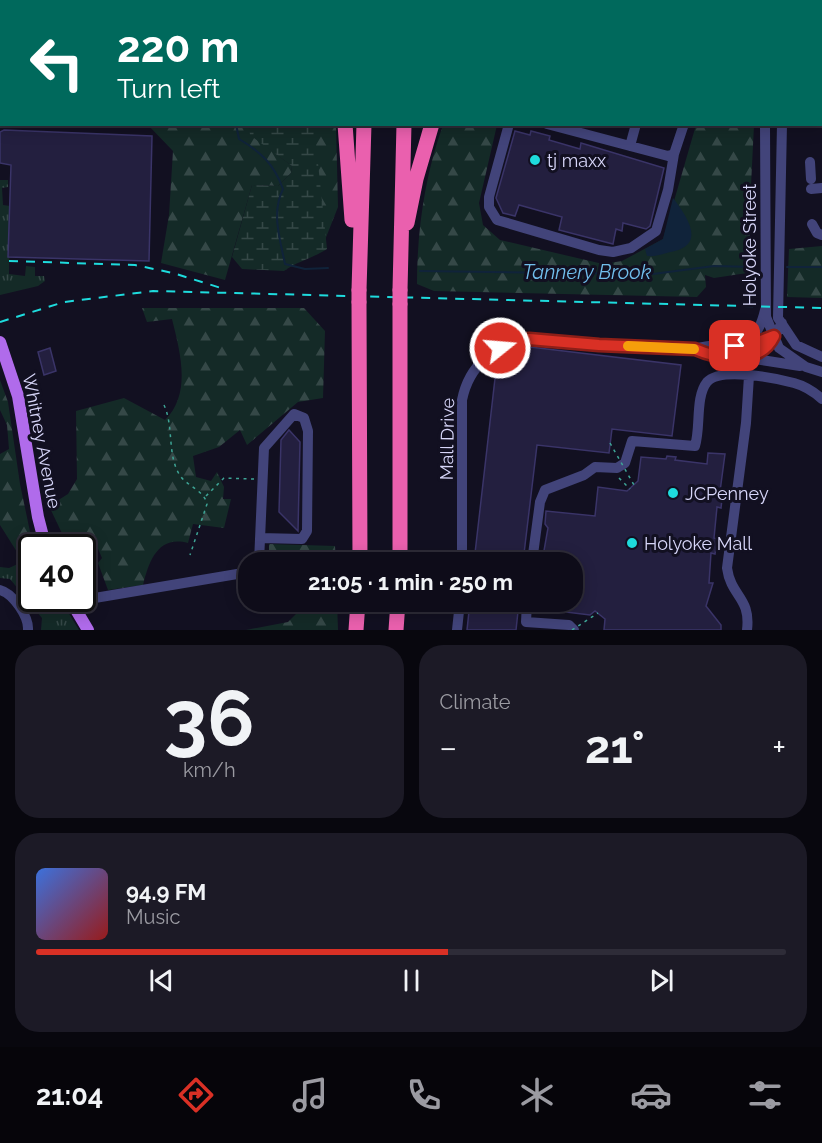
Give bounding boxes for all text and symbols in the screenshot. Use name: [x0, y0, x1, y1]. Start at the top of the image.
text: 220 m: [117, 23, 239, 72]
icon: left: [18, 24, 96, 102]
text: Turn left: [117, 73, 220, 104]
place label: tj maxx: [547, 150, 606, 171]
marker: tj maxx: [528, 153, 542, 167]
street label: Holyoke Street: [739, 184, 760, 306]
water label: Tannery Brook: [523, 260, 652, 284]
position arrow: [468, 316, 532, 380]
pin: [709, 320, 760, 371]
icon: arrive: [718, 329, 751, 362]
street label: Whitney Avenue: [19, 372, 65, 510]
street label: Mall Drive: [436, 397, 458, 480]
place label: JCPenney: [685, 483, 769, 504]
marker: JCPenney: [666, 486, 680, 500]
place label: Holyoke Mall: [644, 533, 752, 554]
speed limit sign: 40: [18, 534, 96, 612]
marker: Holyoke Mall: [625, 536, 639, 550]
text: 21:05 · 1 min · 250 m: [308, 569, 513, 595]
text: 36: [164, 673, 255, 764]
text: Climate: [440, 690, 511, 714]
text: 21°: [585, 721, 645, 774]
text: −: [440, 728, 457, 767]
text: +: [772, 728, 786, 767]
text: km/h: [183, 758, 236, 782]
text: 94.9 FM: [126, 879, 206, 905]
text: Music: [126, 905, 180, 929]
icon: previous: [145, 964, 178, 997]
icon: pause: [395, 964, 428, 997]
icon: next: [645, 964, 678, 997]
icon: directions: [175, 1074, 217, 1116]
icon: music: [289, 1074, 331, 1116]
icon: phone: [403, 1074, 445, 1116]
icon: climate: [516, 1074, 558, 1116]
icon: car: [630, 1074, 672, 1116]
icon: filters: [744, 1074, 786, 1116]
text: 21:04: [36, 1080, 103, 1111]

